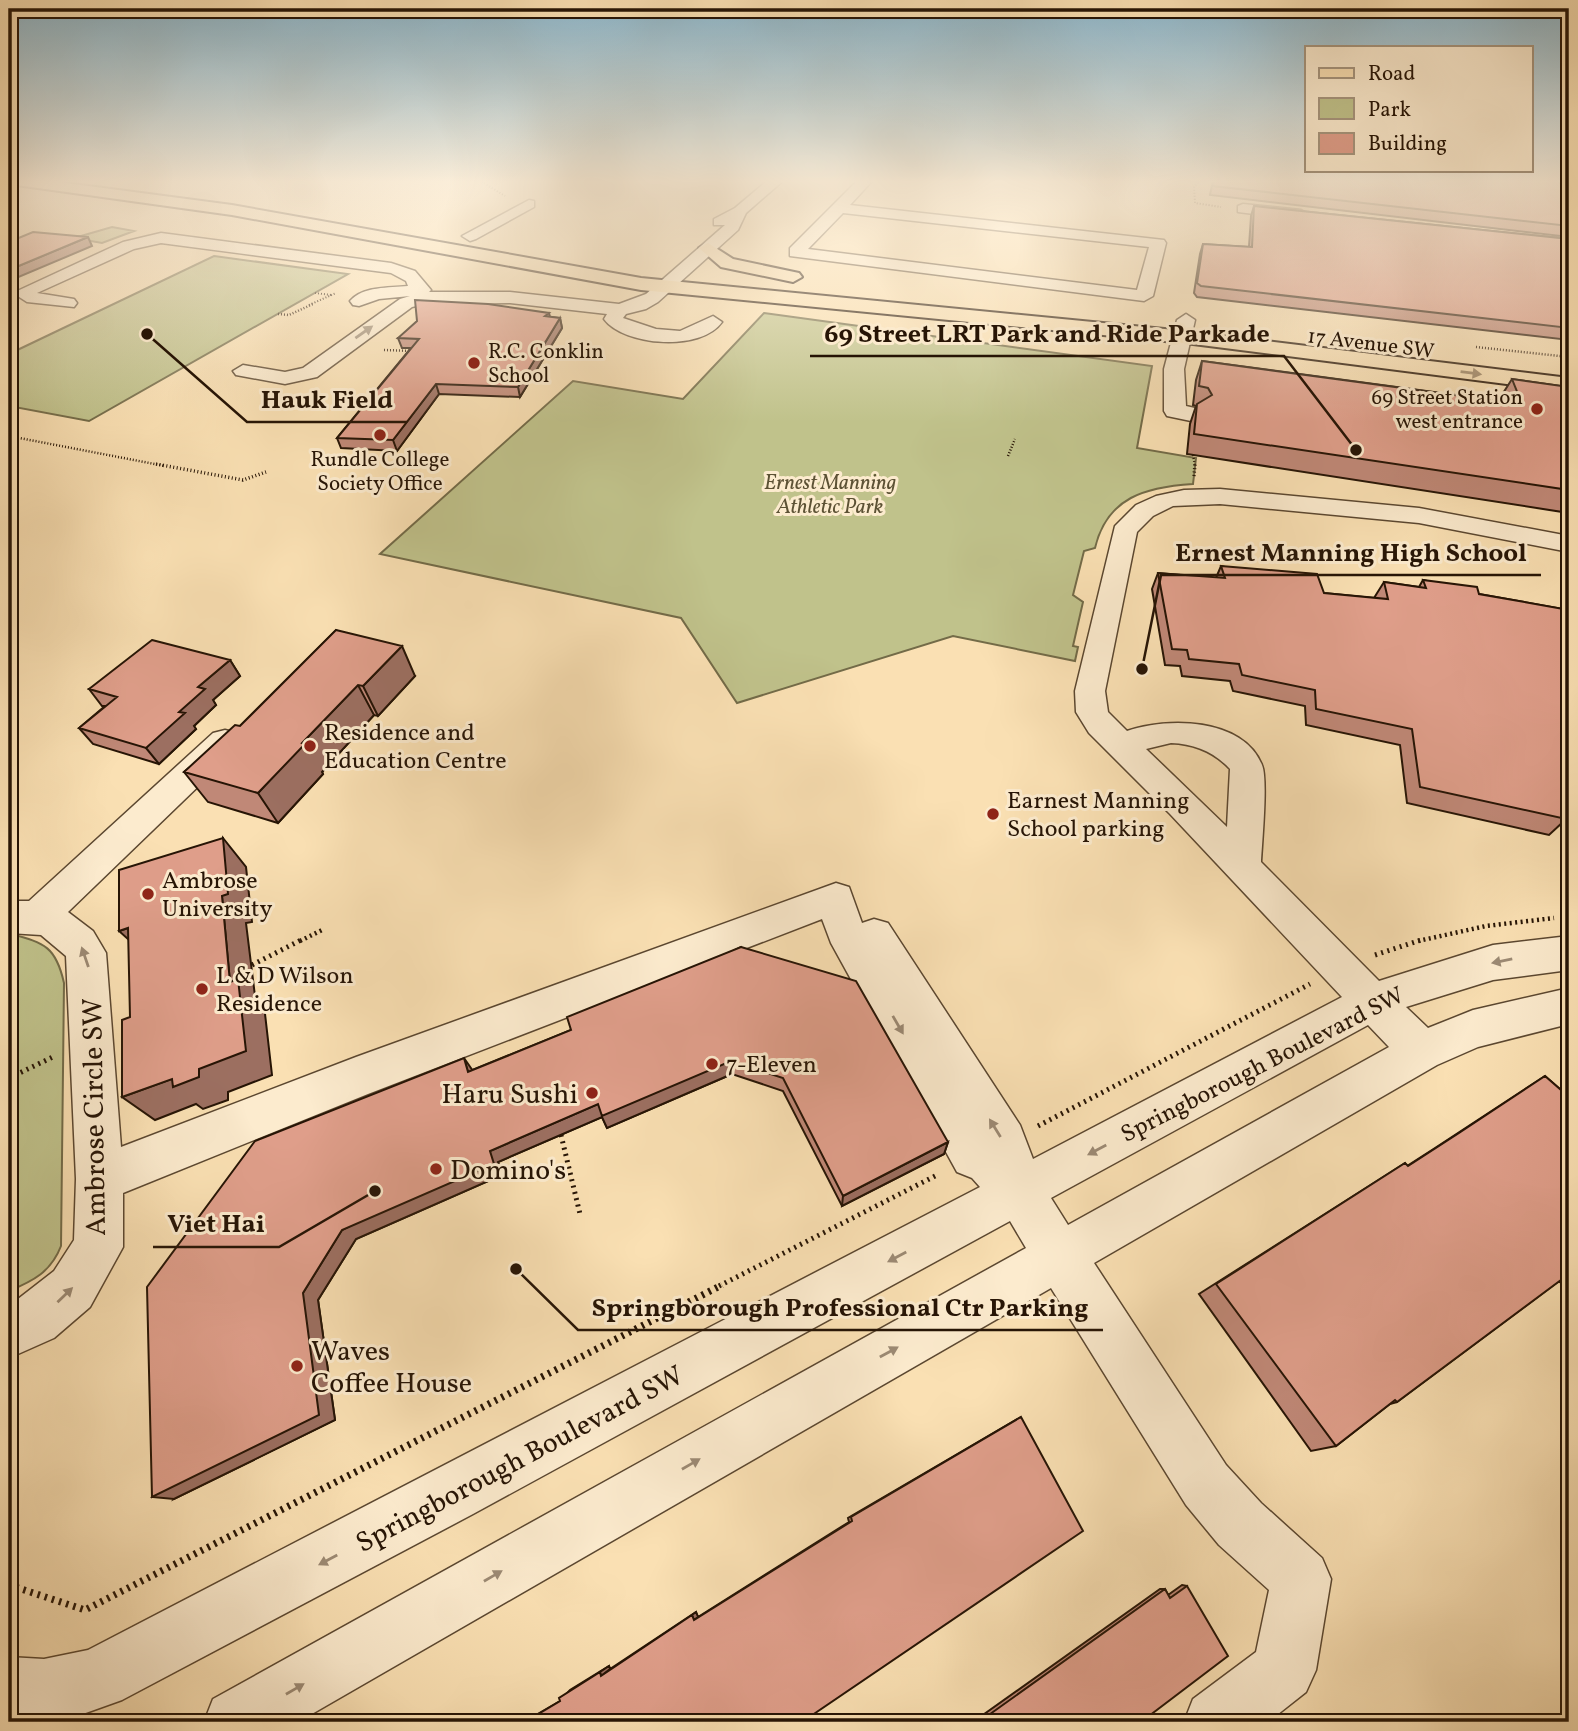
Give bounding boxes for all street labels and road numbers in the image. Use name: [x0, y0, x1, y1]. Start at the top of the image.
street label: 17 Avenue SW: [1306, 322, 1436, 367]
street label: Springborough Boulevard SW: [1115, 979, 1410, 1152]
street label: Ambrose Circle SW: [74, 998, 117, 1236]
street label: Springborough Boulevard SW: [349, 1357, 691, 1563]

